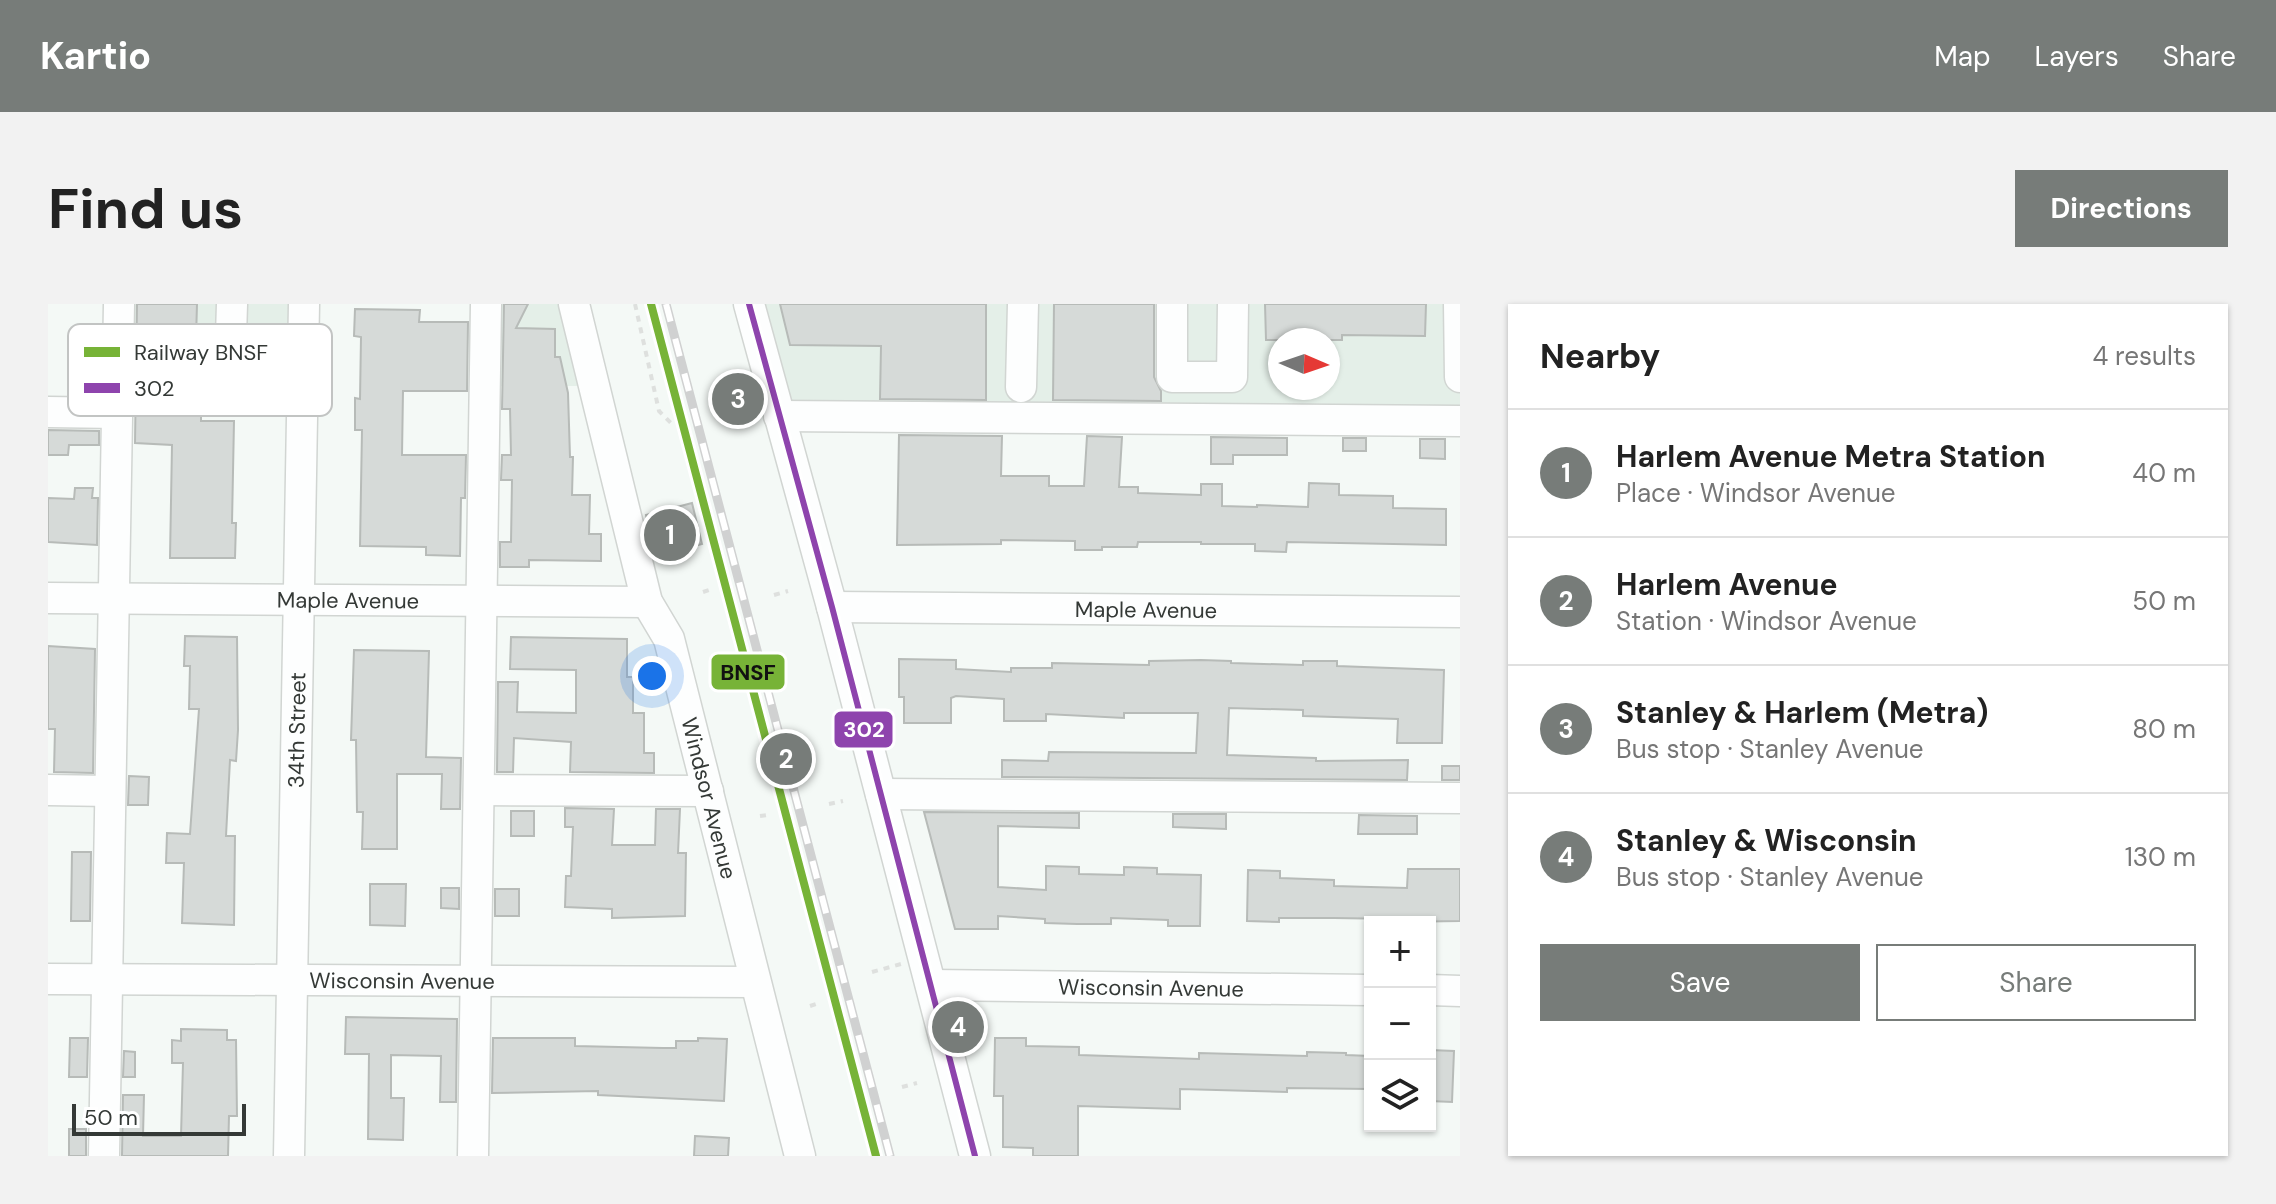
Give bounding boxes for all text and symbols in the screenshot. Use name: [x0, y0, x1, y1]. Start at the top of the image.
text: Kartio: [40, 31, 151, 81]
text: Map: [1934, 38, 1991, 75]
text: Layers: [2035, 38, 2119, 75]
text: Share: [2163, 38, 2236, 75]
button: Directions: [2015, 170, 2228, 247]
text: Find us: [48, 172, 243, 245]
legend: [68, 324, 332, 416]
north arrow: [1268, 328, 1340, 400]
text: Nearby: [1540, 334, 1660, 379]
text: Railway BNSF: [134, 338, 268, 367]
text: 4 results: [2092, 339, 2196, 373]
pin: 3: [712, 369, 764, 429]
text: 302: [134, 374, 175, 403]
text: Harlem Avenue Metra Station: [1616, 437, 2045, 476]
text: 1: [1561, 456, 1571, 490]
text: 40 m: [2132, 456, 2196, 490]
text: Place · Windsor Avenue: [1616, 476, 1896, 510]
pin: 1: [644, 505, 696, 565]
text: Harlem Avenue: [1616, 565, 1838, 604]
text: 2: [1558, 584, 1574, 618]
text: 50 m: [2132, 584, 2196, 618]
street label: Maple Avenue: [277, 586, 419, 615]
street label: Maple Avenue: [1075, 595, 1217, 625]
text: Station · Windsor Avenue: [1616, 604, 1917, 638]
line badge: BNSF: [710, 653, 786, 691]
your location: [632, 656, 672, 696]
text: BNSF: [720, 658, 776, 687]
street label: 34th Street: [281, 672, 313, 788]
text: Stanley & Harlem (Metra): [1616, 693, 1988, 732]
line badge: 302: [833, 710, 894, 749]
text: 3: [1558, 712, 1574, 746]
text: 80 m: [2132, 712, 2196, 746]
street label: Windsor Avenue: [674, 714, 743, 882]
text: 302: [843, 715, 885, 744]
pin: 2: [760, 729, 812, 789]
text: Bus stop · Stanley Avenue: [1616, 732, 1924, 766]
text: Stanley & Wisconsin: [1616, 821, 1917, 860]
text: 4: [1558, 840, 1574, 874]
text: 130 m: [2125, 840, 2196, 874]
text: Bus stop · Stanley Avenue: [1616, 860, 1924, 894]
map controls: [1364, 916, 1436, 1132]
button: +: [1364, 916, 1436, 988]
button: Save: [1540, 944, 1860, 1021]
button: Share: [1876, 944, 2196, 1021]
street label: Wisconsin Avenue: [309, 966, 495, 996]
street label: Wisconsin Avenue: [1058, 972, 1244, 1004]
button: −: [1364, 988, 1436, 1060]
pin: 4: [932, 997, 984, 1057]
button: layers: [1364, 1060, 1436, 1132]
scale bar: [72, 1100, 246, 1136]
text: 50 m: [84, 1103, 138, 1132]

